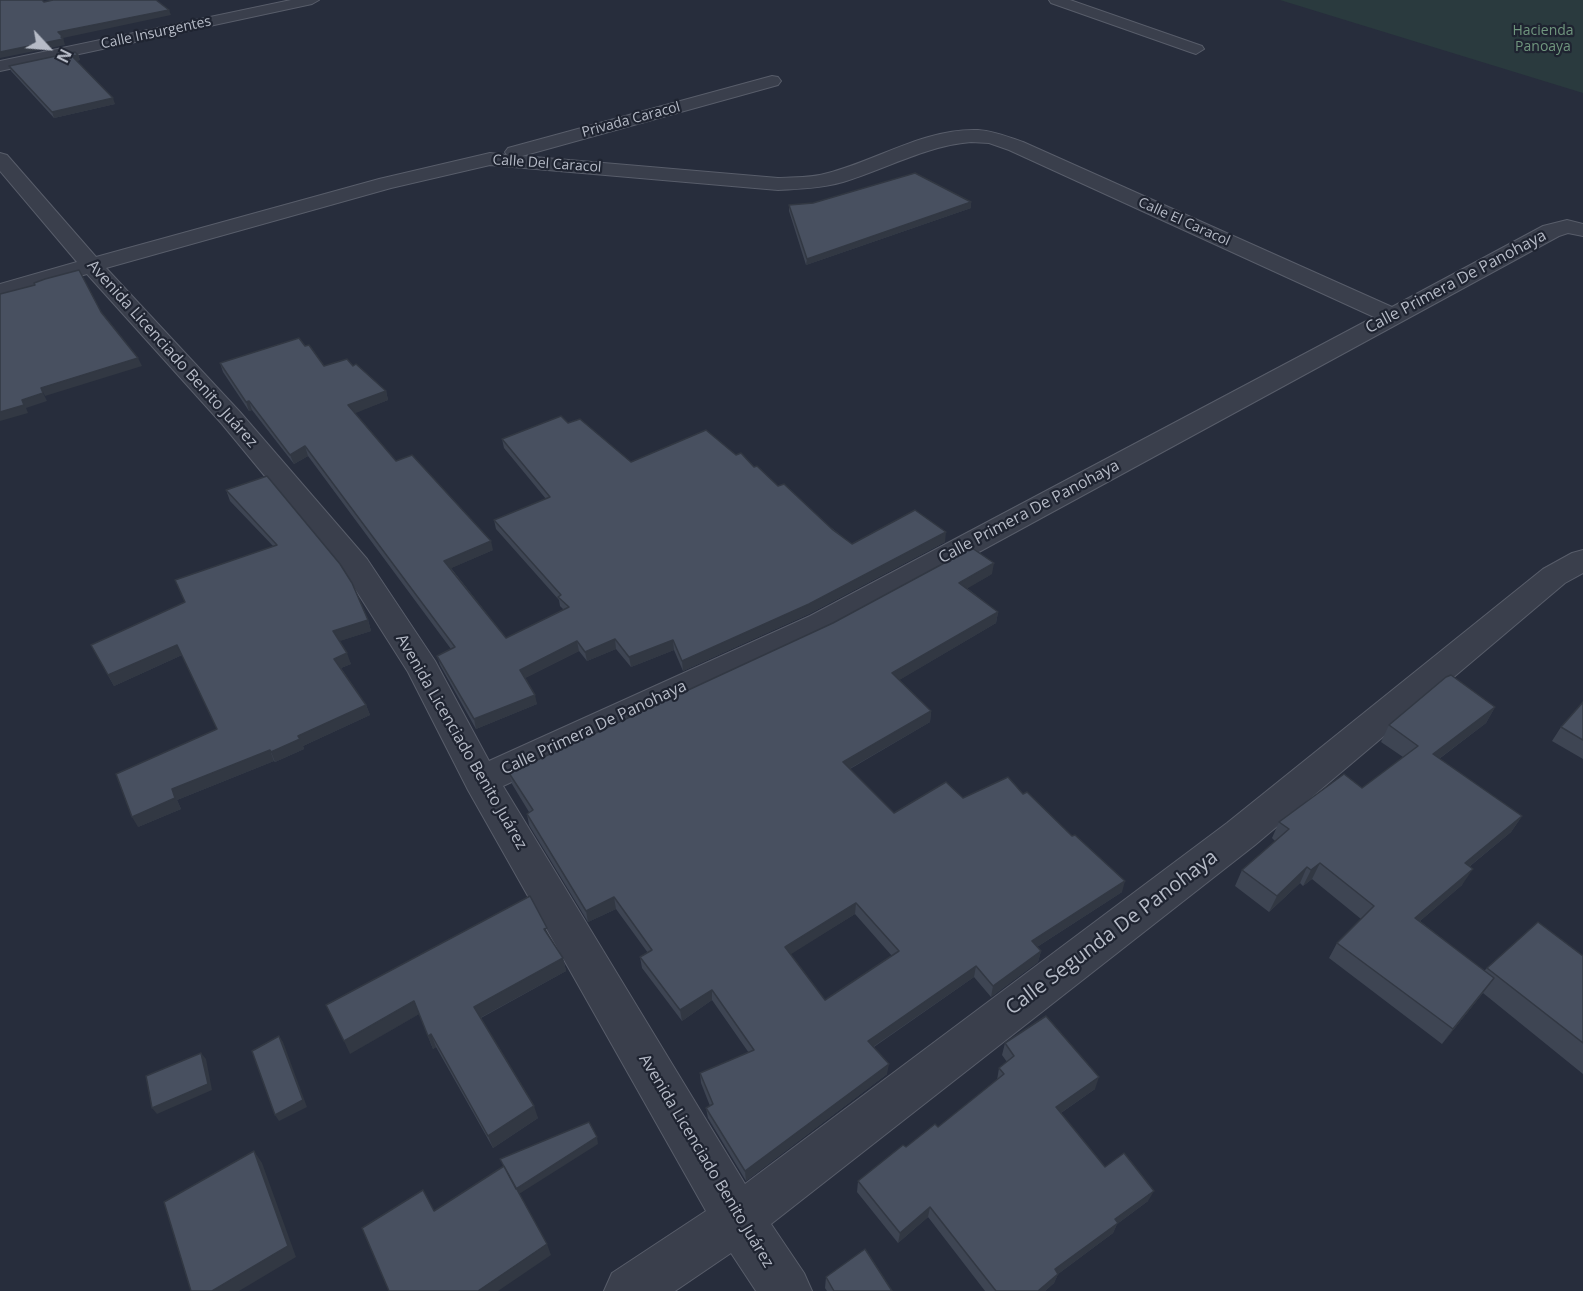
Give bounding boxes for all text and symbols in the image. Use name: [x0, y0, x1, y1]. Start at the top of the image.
street label: Calle Insurgentes: [99, 13, 213, 53]
north arrow: [18, 18, 78, 78]
park label: Hacienda Panoaya: [1512, 23, 1574, 56]
text: N: [51, 45, 77, 67]
street label: Privada Caracol: [580, 99, 682, 141]
street label: Calle Del Caracol: [492, 152, 602, 176]
street label: Calle El Caracol: [1135, 194, 1233, 250]
street label: Calle Primera De Panohaya: [1362, 226, 1550, 338]
street label: Avenida Licenciado Benito Juárez: [83, 256, 261, 452]
street label: Calle Primera De Panohaya: [935, 456, 1123, 568]
street label: Avenida Licenciado Benito Juárez: [391, 631, 531, 853]
street label: Calle Primera De Panohaya: [498, 677, 690, 779]
street label: Calle Segunda De Panohaya: [1001, 845, 1223, 1021]
street label: Avenida Licenciado Benito Juárez: [635, 1051, 777, 1271]

